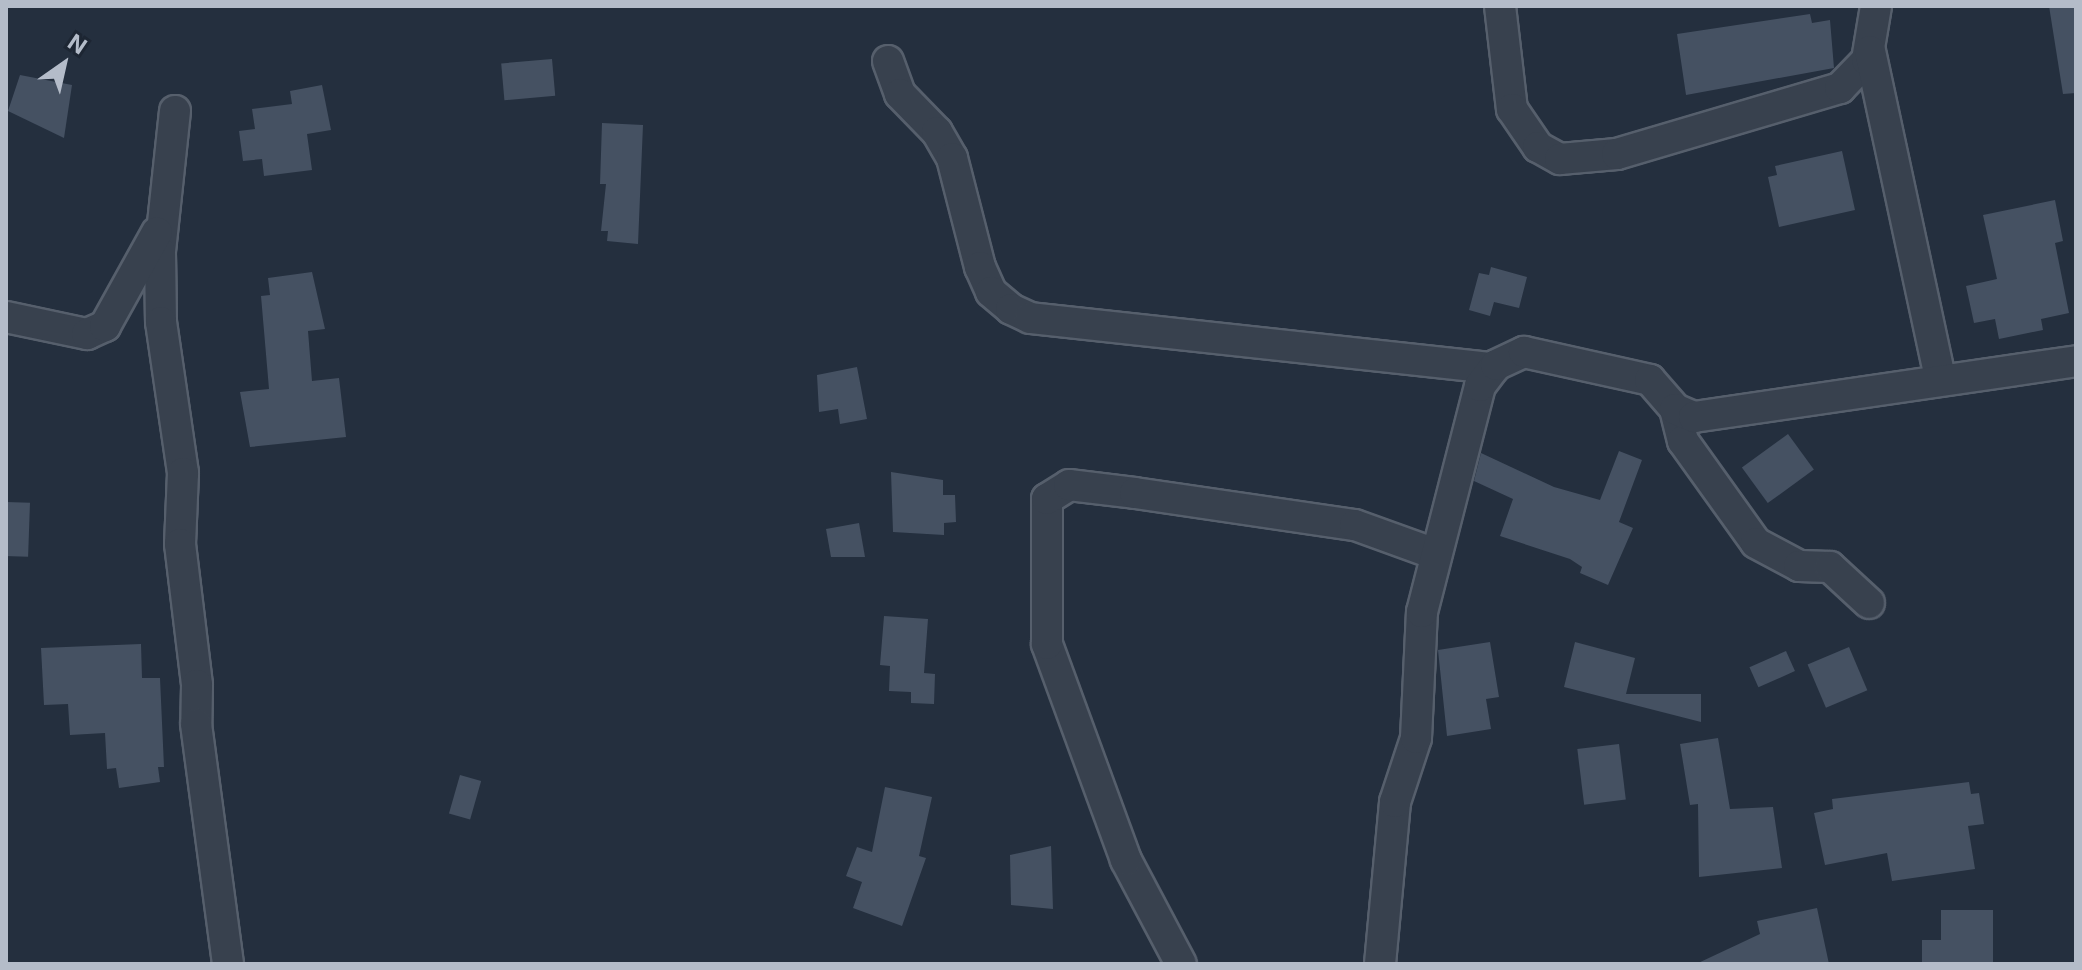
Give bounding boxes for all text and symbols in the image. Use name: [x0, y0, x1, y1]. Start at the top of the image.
north arrow: [24, 24, 104, 104]
text: N: [63, 29, 92, 60]

